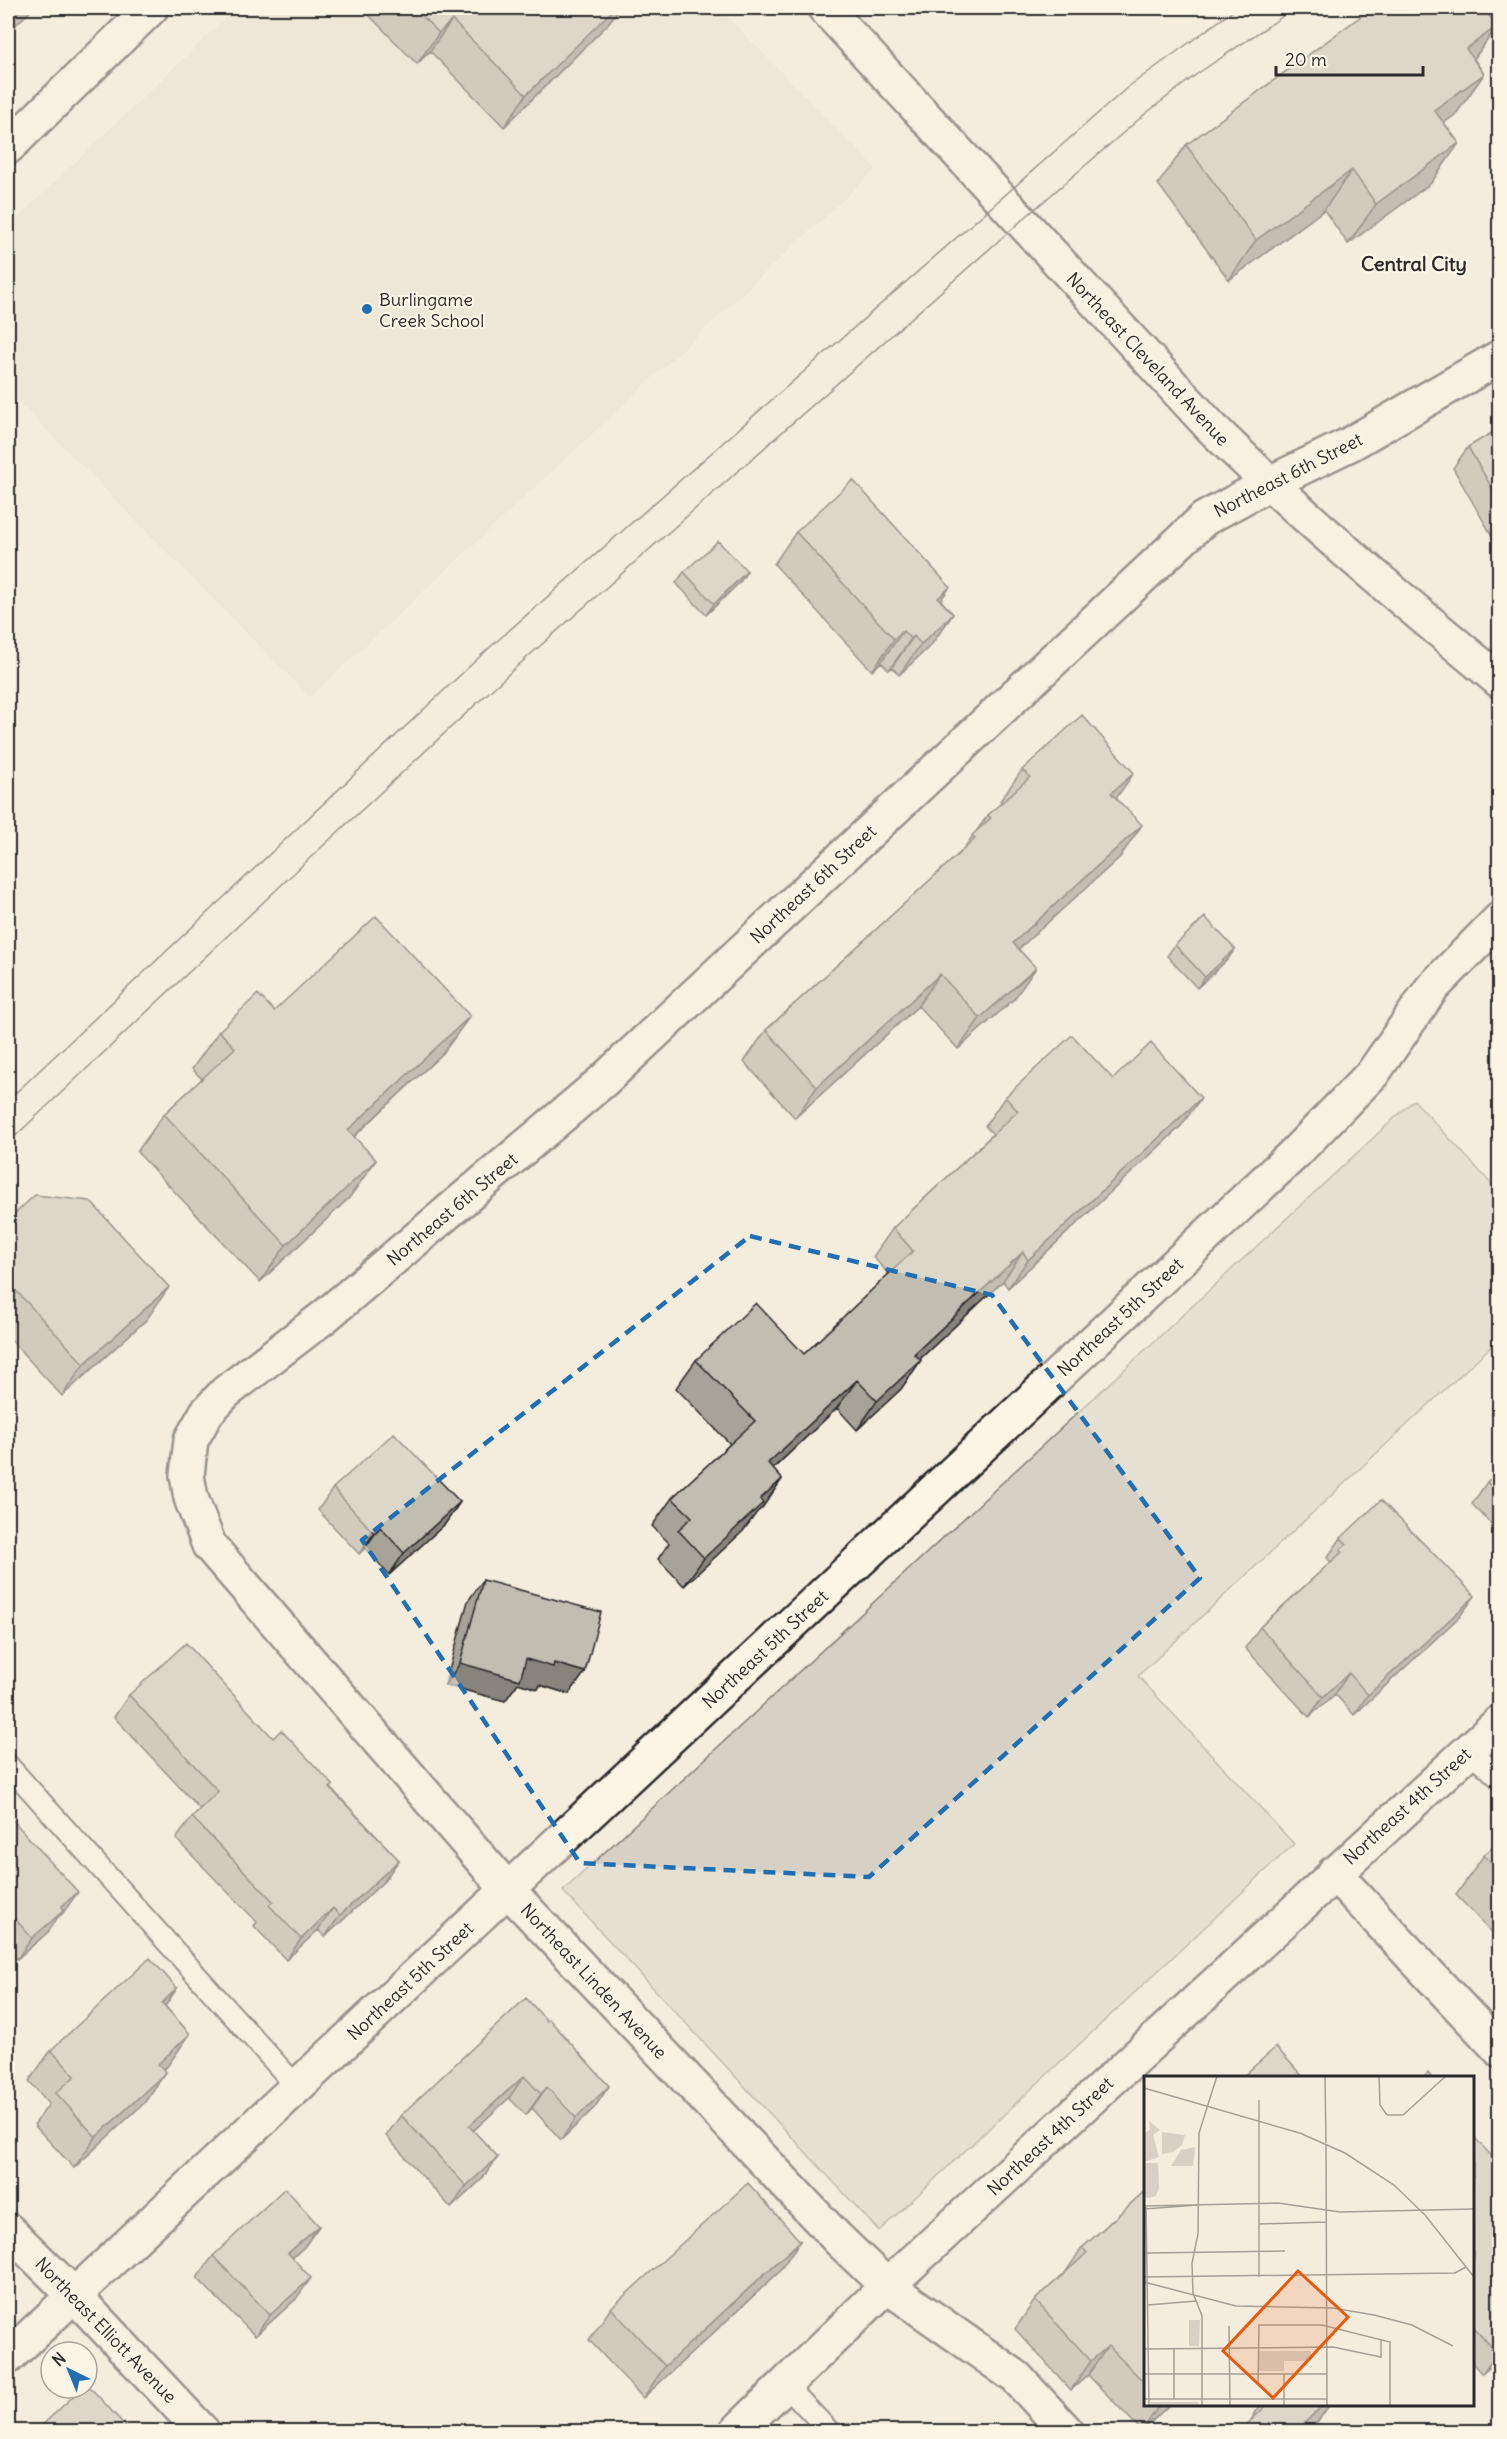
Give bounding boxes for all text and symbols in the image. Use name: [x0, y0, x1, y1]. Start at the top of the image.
scale bar: [1276, 39, 1423, 77]
text: 20 m: [1285, 48, 1327, 71]
district label: Central City: [1361, 251, 1467, 276]
street label: Northeast Cleveland Avenue: [1062, 268, 1234, 450]
place label: Burlingame Creek School: [379, 288, 484, 332]
marker: Burlingame Creek School: [360, 302, 374, 316]
street label: Northeast 6th Street: [1210, 428, 1366, 522]
street label: Northeast 6th Street: [745, 820, 881, 948]
street label: Northeast 6th Street: [382, 1148, 522, 1270]
street label: Northeast 5th Street: [1052, 1253, 1188, 1381]
street label: Northeast 5th Street: [697, 1585, 833, 1713]
street label: Northeast 4th Street: [1338, 1743, 1476, 1869]
street label: Northeast Linden Avenue: [516, 1898, 672, 2064]
street label: Northeast 5th Street: [342, 1917, 478, 2045]
street label: Northeast 4th Street: [982, 2072, 1118, 2200]
inset map: [1144, 2076, 1474, 2406]
street label: Northeast Elliott Avenue: [31, 2253, 181, 2407]
north arrow: [39, 2340, 99, 2400]

